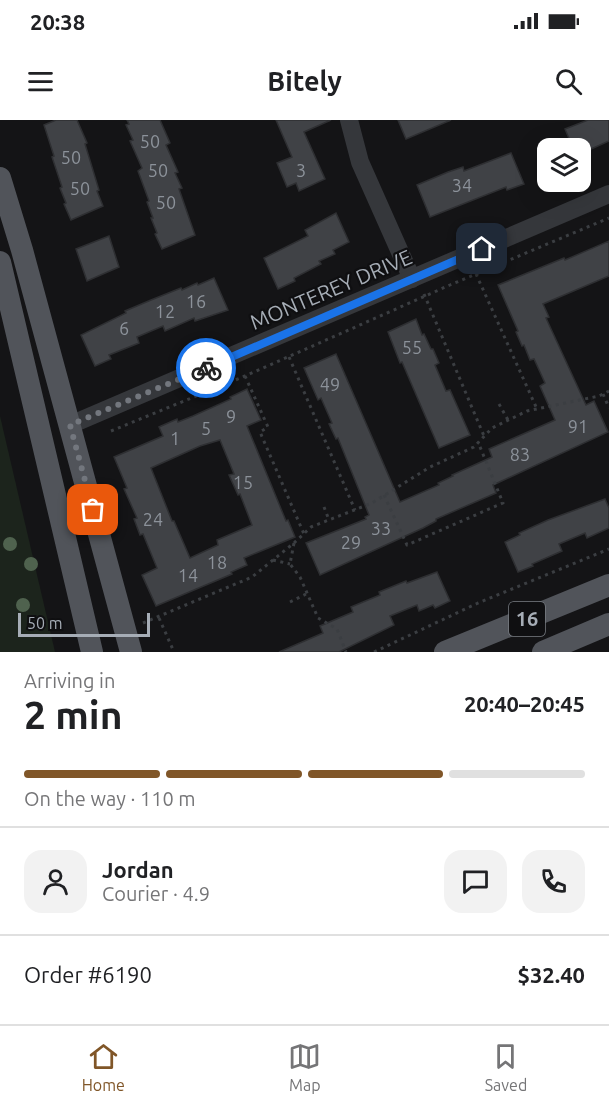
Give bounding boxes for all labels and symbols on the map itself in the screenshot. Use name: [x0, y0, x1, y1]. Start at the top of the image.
house number: 50: [140, 131, 160, 151]
house number: 50: [61, 147, 81, 167]
house number: 50: [148, 160, 168, 180]
house number: 3: [296, 160, 306, 180]
house number: 34: [452, 175, 472, 195]
house number: 50: [70, 178, 90, 198]
house number: 50: [156, 192, 176, 212]
pin: [456, 223, 507, 274]
street label: MONTEREY DRIVE: [246, 244, 415, 334]
house number: 16: [186, 291, 206, 311]
house number: 12: [155, 301, 175, 321]
house number: 6: [119, 318, 129, 338]
house number: 55: [402, 337, 422, 357]
courier: [176, 338, 236, 398]
house number: 49: [320, 374, 340, 394]
house number: 9: [226, 406, 236, 426]
house number: 91: [568, 416, 588, 436]
house number: 5: [201, 418, 211, 438]
house number: 1: [170, 428, 180, 448]
house number: 83: [510, 444, 530, 464]
house number: 15: [233, 472, 253, 492]
pin: [67, 484, 118, 535]
house number: 24: [143, 509, 163, 529]
house number: 33: [371, 518, 391, 538]
house number: 29: [341, 532, 361, 552]
house number: 18: [207, 552, 227, 572]
house number: 14: [178, 565, 198, 585]
road number: 16: [509, 602, 545, 636]
scale bar: [18, 610, 150, 638]

